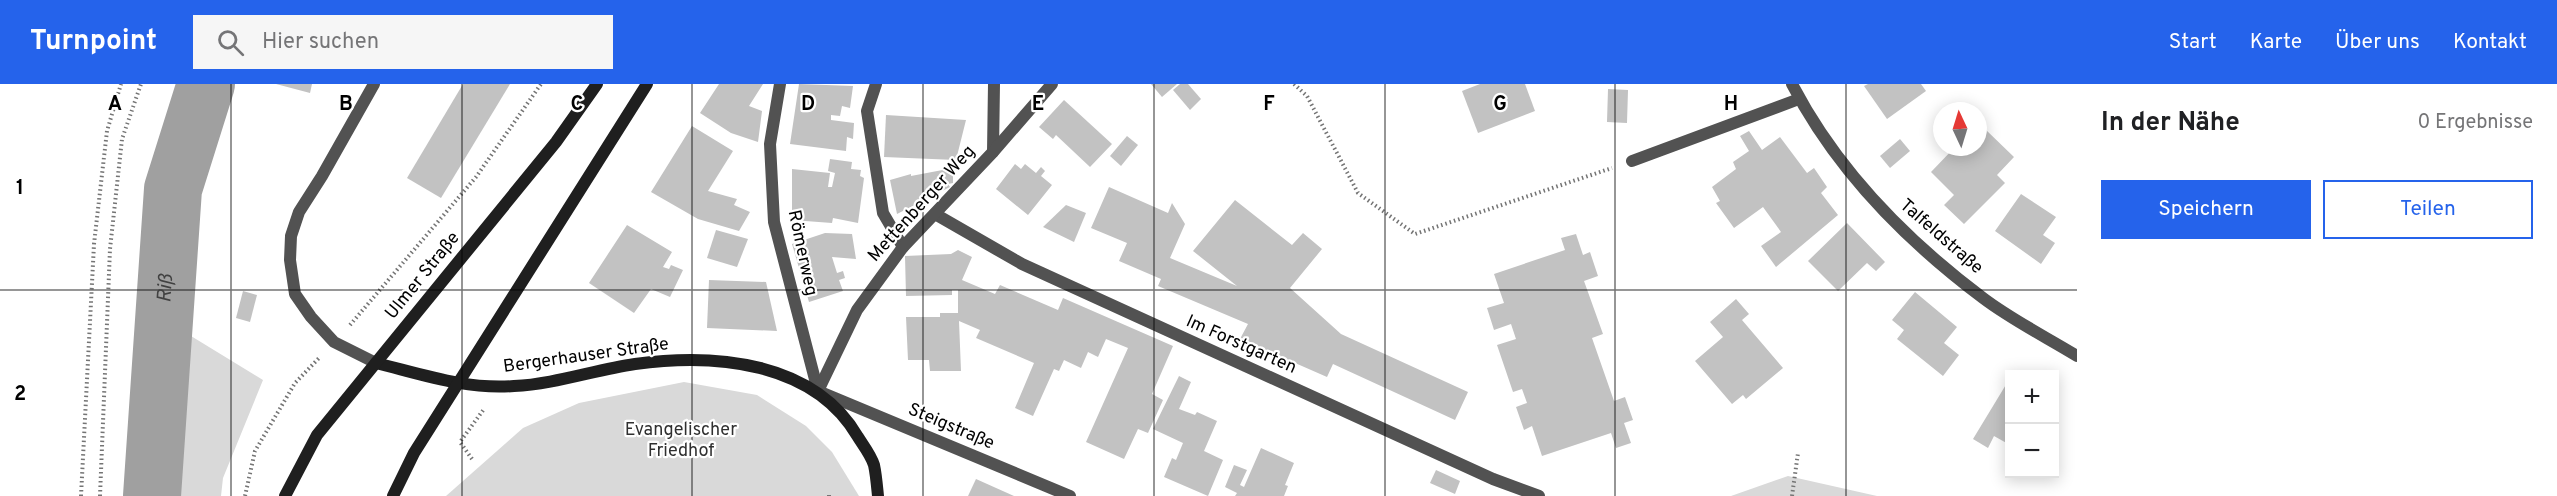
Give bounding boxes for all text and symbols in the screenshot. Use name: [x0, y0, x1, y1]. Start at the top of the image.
search box: [193, 15, 613, 69]
text: Turnpoint: [30, 24, 157, 60]
icon: search: [214, 26, 247, 59]
text: Hier suchen: [262, 29, 379, 56]
text: Start: [2169, 29, 2217, 56]
text: Karte: [2250, 29, 2302, 56]
text: Über uns: [2335, 29, 2420, 56]
text: Kontakt: [2453, 29, 2527, 56]
text: A: [108, 92, 122, 118]
text: B: [339, 92, 353, 118]
text: C: [571, 92, 583, 118]
text: D: [801, 92, 815, 118]
text: E: [1032, 92, 1044, 118]
text: F: [1263, 92, 1275, 118]
text: G: [1493, 92, 1507, 118]
text: H: [1724, 92, 1738, 118]
north arrow: [1933, 102, 1987, 156]
text: In der Nähe: [2101, 107, 2240, 140]
text: 0 Ergebnisse: [2418, 110, 2533, 136]
street label: Mettenberger Weg: [863, 141, 981, 267]
text: 1: [16, 176, 24, 202]
button: Speichern: [2101, 180, 2311, 239]
button: Teilen: [2323, 180, 2533, 239]
street label: Talfeldstraße: [1894, 194, 1988, 280]
street label: Römerweg: [782, 208, 822, 298]
street label: Ulmer Straße: [381, 228, 465, 324]
water label: Riß: [152, 272, 180, 304]
street label: Im Forstgarten: [1182, 310, 1300, 380]
street label: Bergerhauser Straße: [502, 333, 670, 379]
map controls: [2005, 370, 2059, 478]
button: +: [2005, 370, 2059, 424]
text: 2: [14, 382, 26, 408]
street label: Steigstraße: [904, 398, 998, 456]
park label: Evangelischer Friedhof: [625, 419, 737, 463]
button: −: [2005, 424, 2059, 478]

